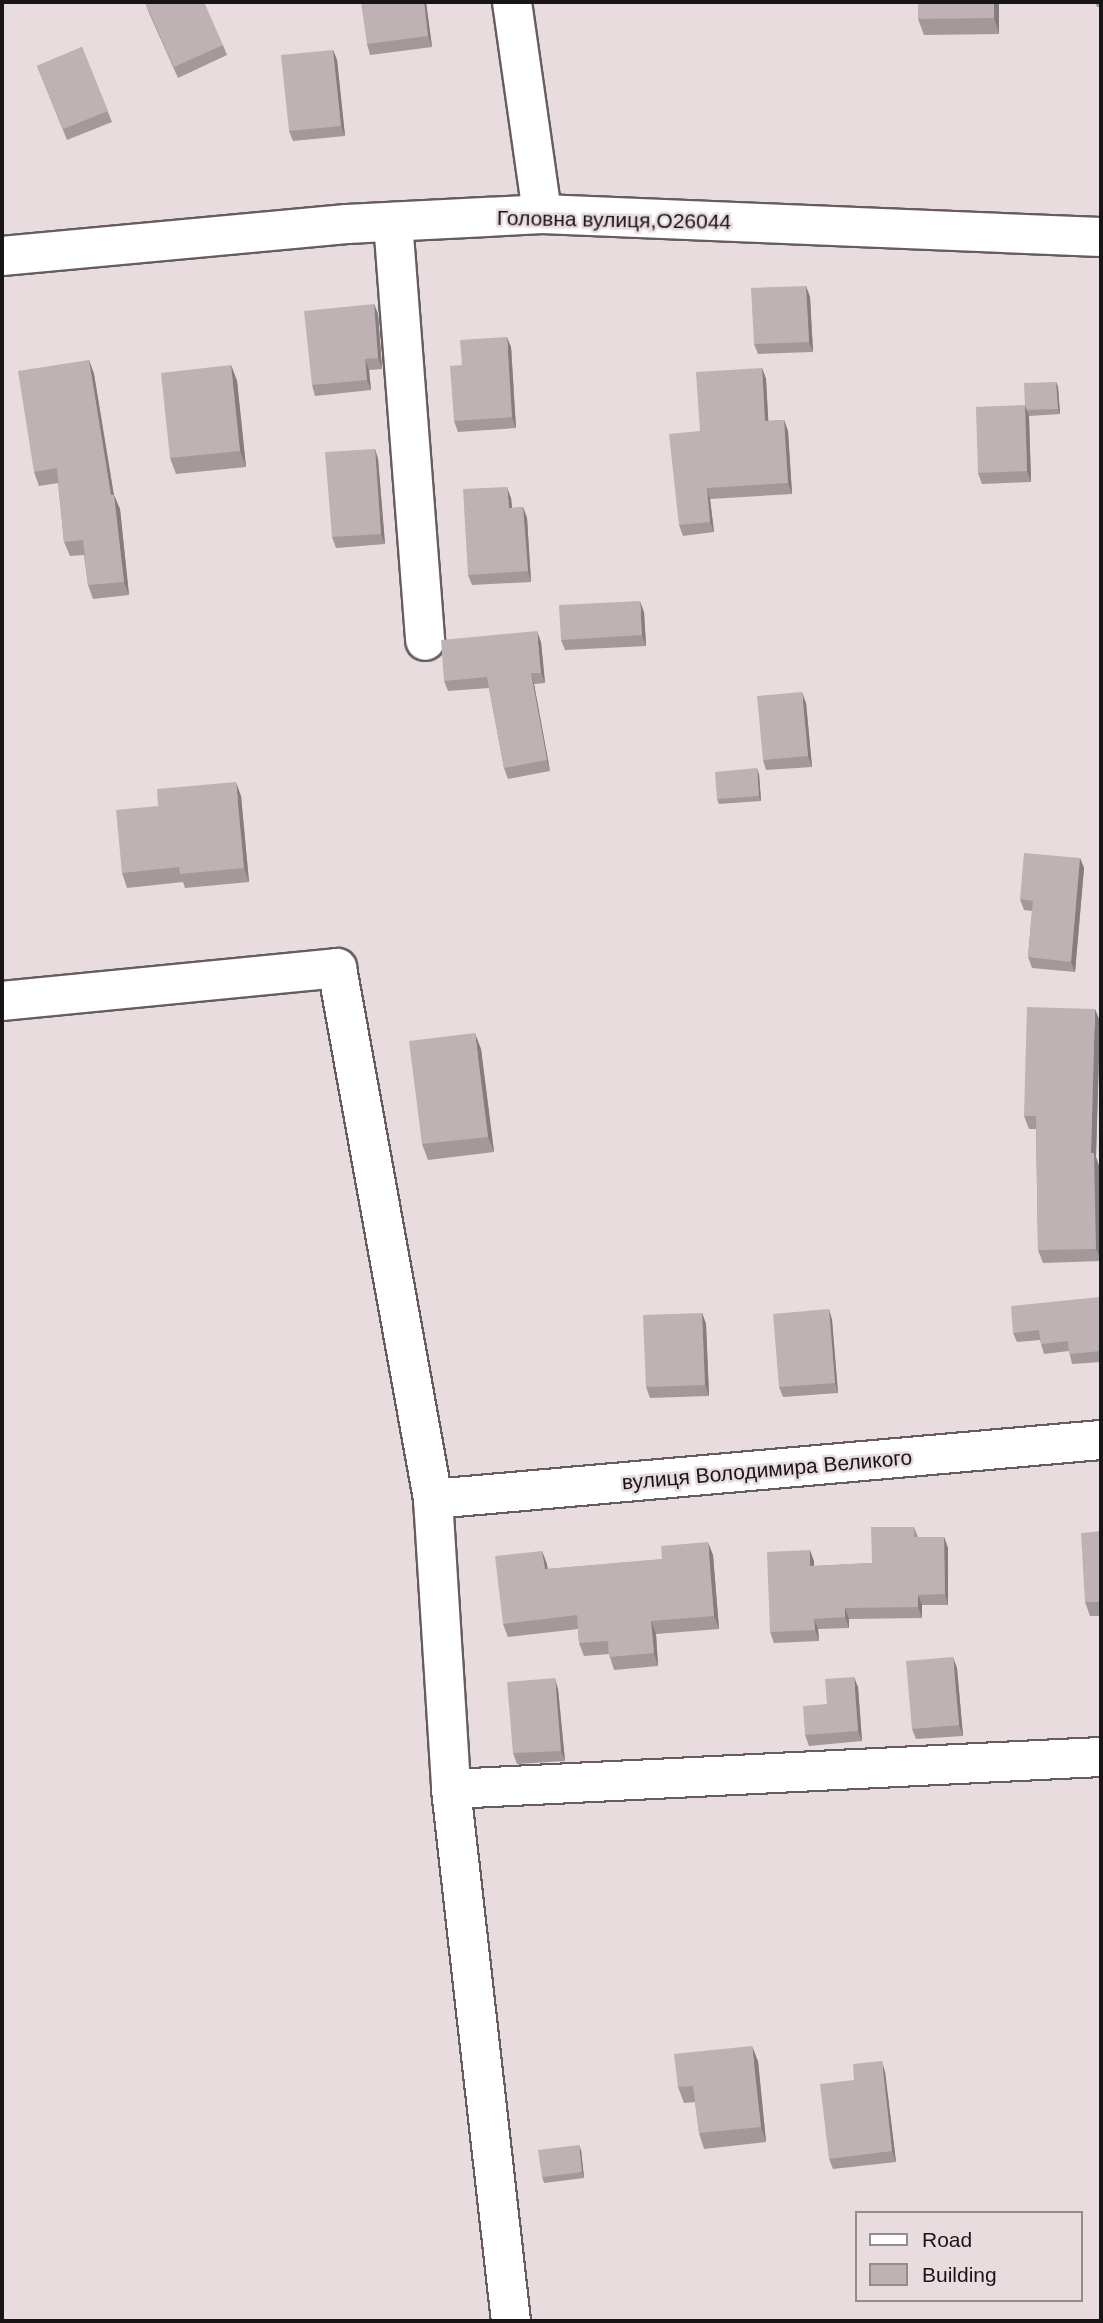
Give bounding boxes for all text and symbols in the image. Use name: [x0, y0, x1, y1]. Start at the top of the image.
street label: Головна вулиця,О26044: [497, 205, 731, 235]
street label: вулиця Володимира Великого: [621, 1445, 913, 1495]
legend: [855, 2211, 1082, 2302]
text: Road: [922, 2228, 972, 2251]
text: Building: [922, 2263, 997, 2286]

